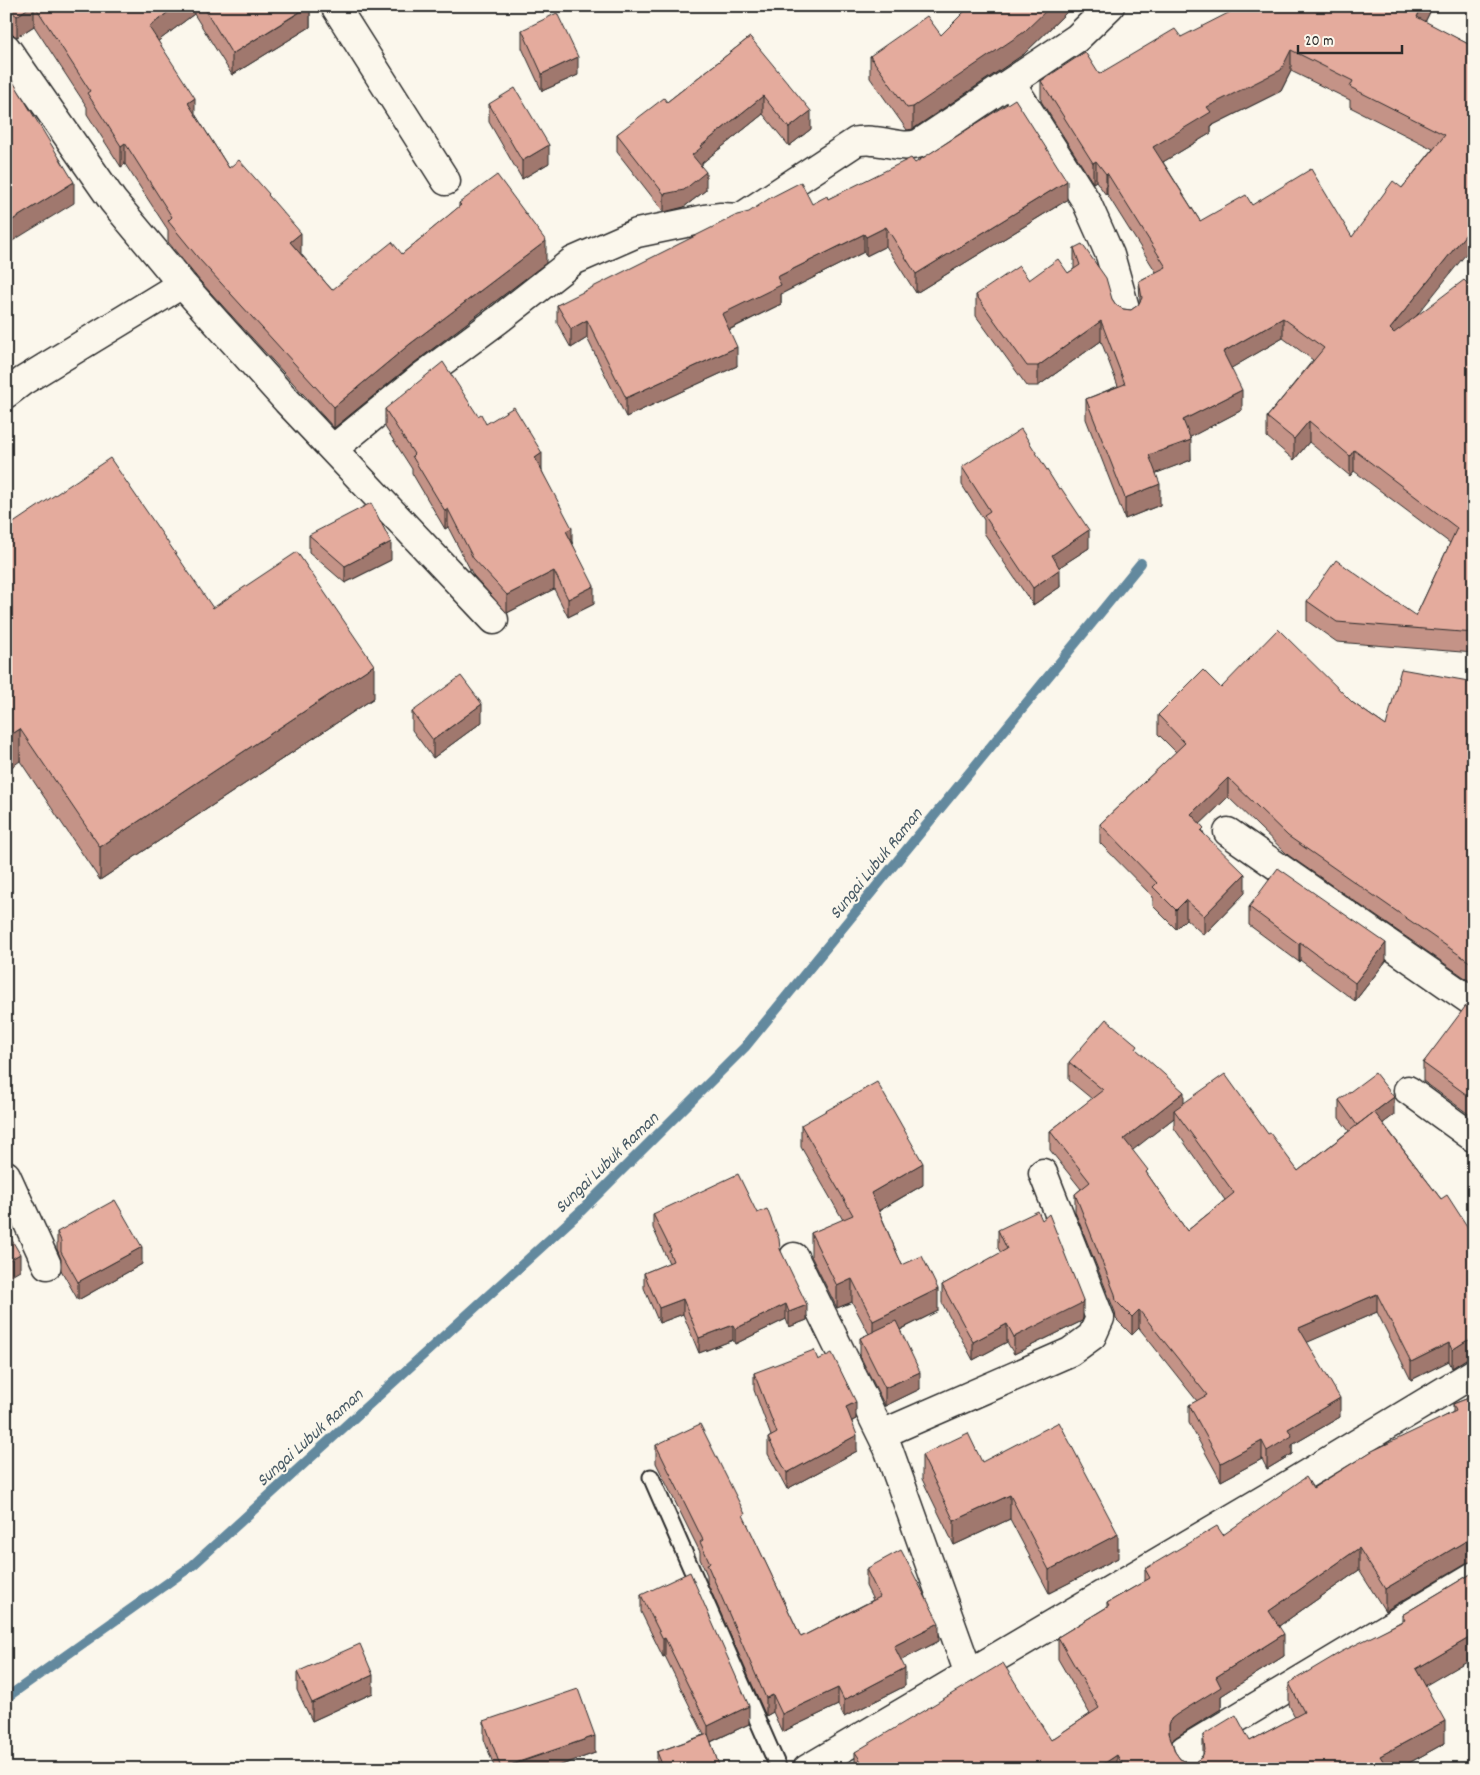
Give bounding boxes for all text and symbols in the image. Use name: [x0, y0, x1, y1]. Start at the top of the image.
scale bar: [1298, 22, 1401, 54]
text: 20 m: [1305, 31, 1333, 53]
water label: Sungai Lubuk Raman: [824, 803, 930, 925]
water label: Sungai Lubuk Raman: [550, 1107, 666, 1220]
water label: Sungai Lubuk Raman: [252, 1384, 370, 1494]

